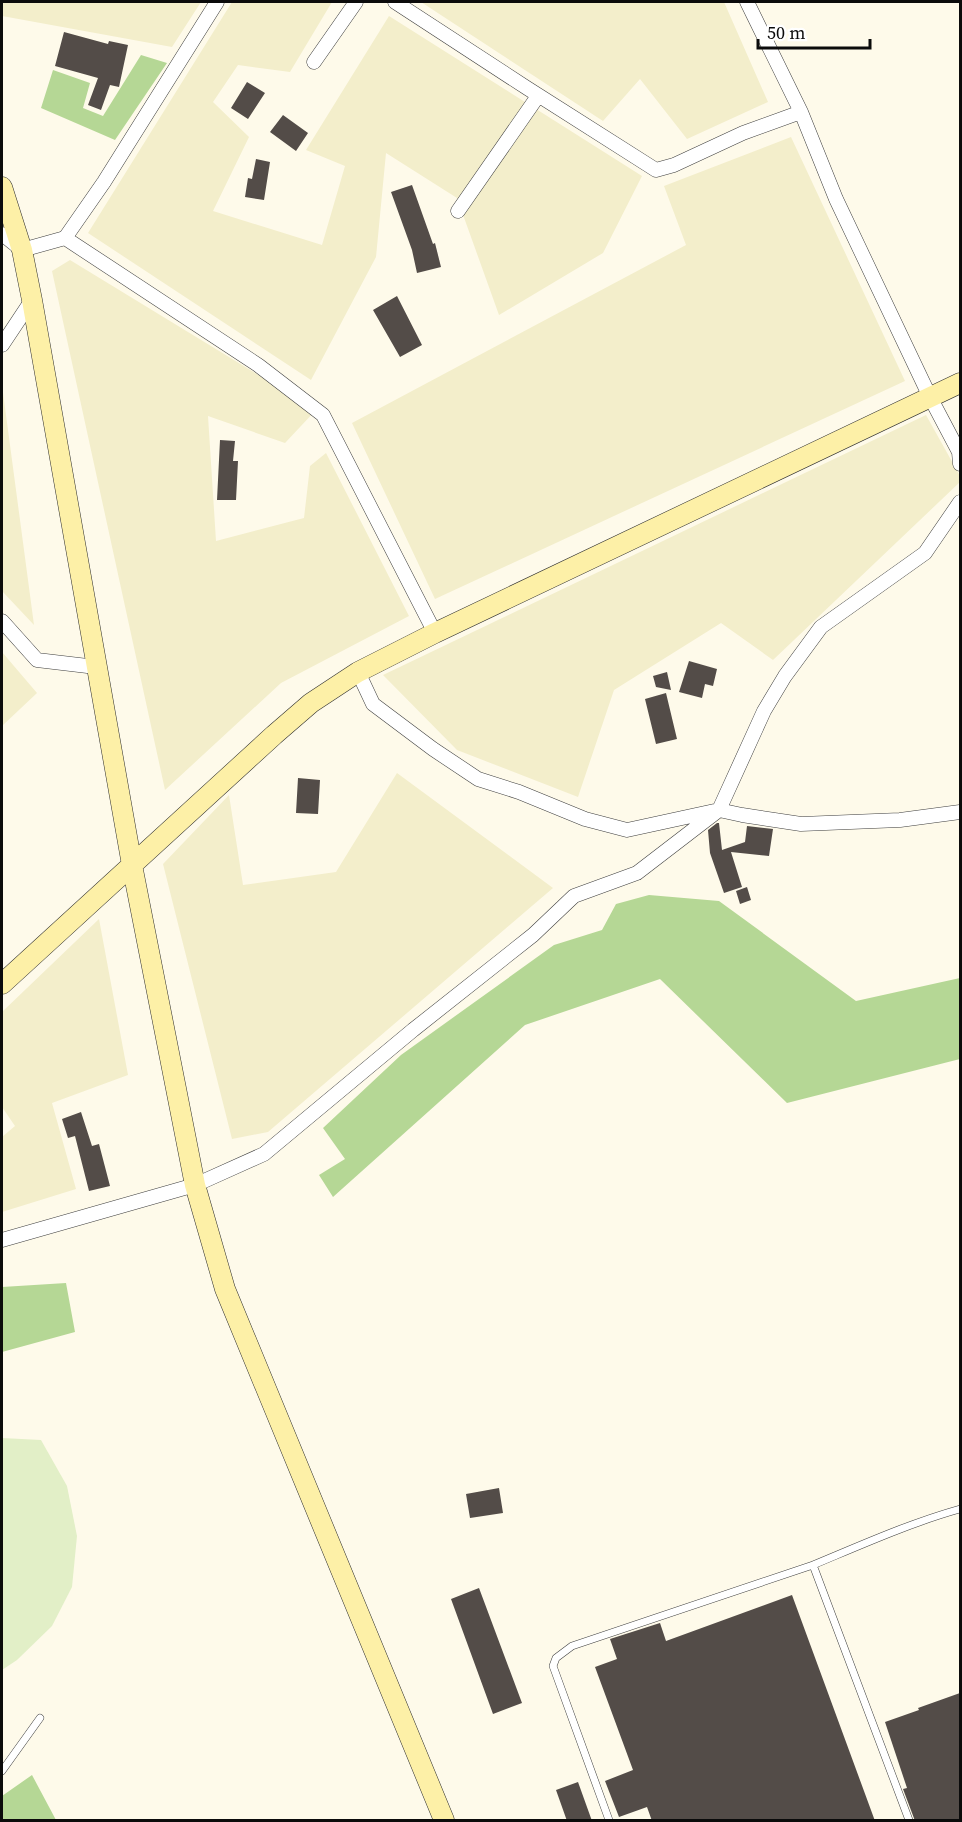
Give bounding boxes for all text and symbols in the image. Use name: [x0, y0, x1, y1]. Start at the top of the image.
scale bar: [758, 12, 870, 50]
text: 50 m: [767, 20, 805, 45]

